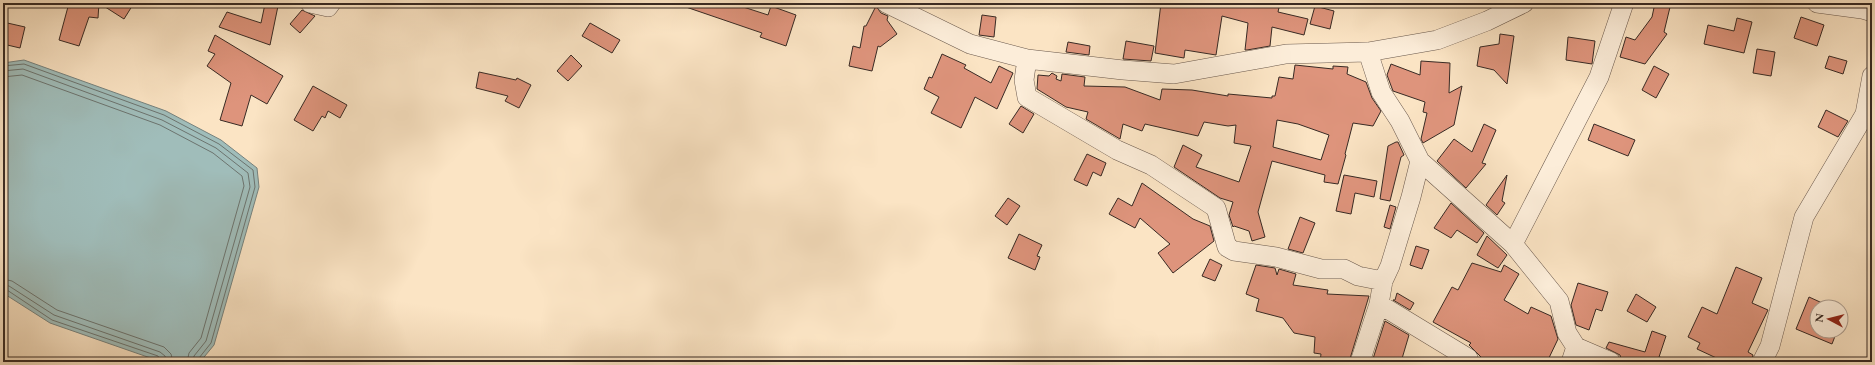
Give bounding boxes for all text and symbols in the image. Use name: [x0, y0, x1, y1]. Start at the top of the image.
north arrow: [1809, 299, 1849, 339]
text: N: [1812, 312, 1827, 323]

